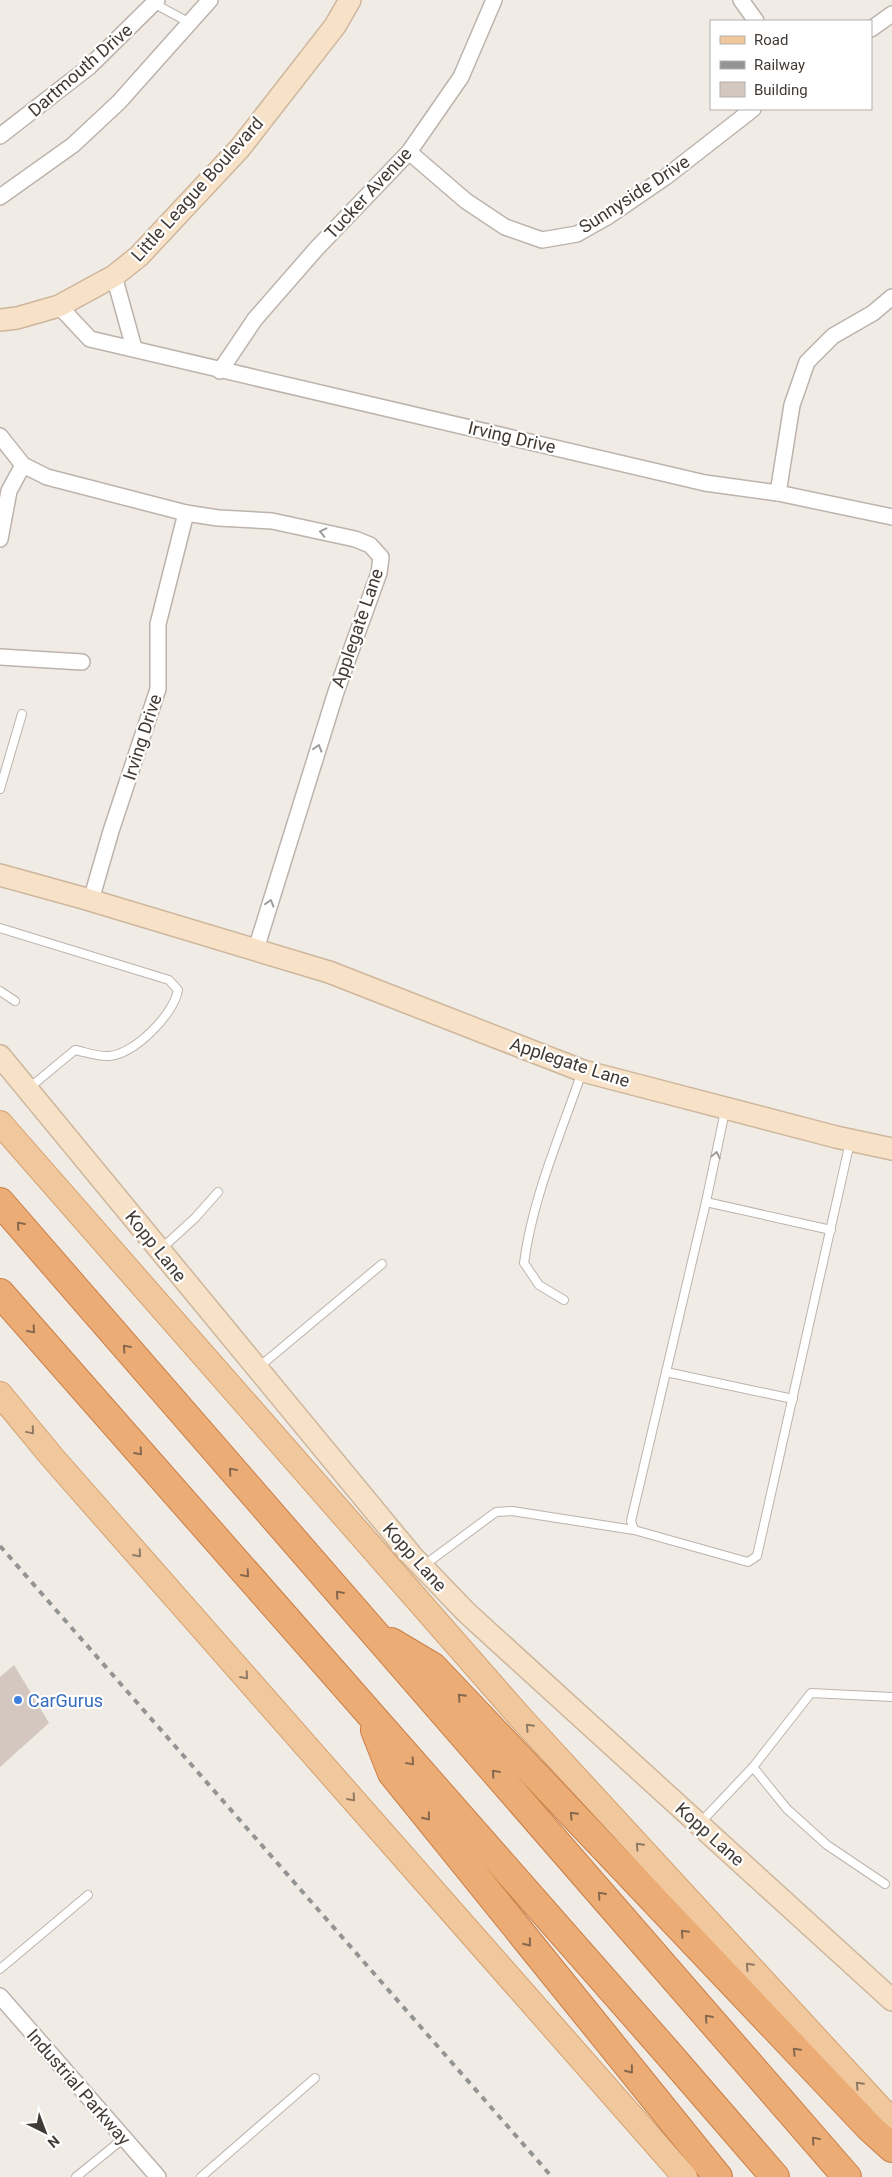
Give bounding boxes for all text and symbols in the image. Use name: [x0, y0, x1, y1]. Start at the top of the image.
street label: Dartmouth Drive: [24, 19, 136, 121]
legend: [710, 20, 872, 110]
text: Road: [754, 31, 788, 49]
text: Railway: [754, 56, 805, 74]
text: Building: [754, 81, 808, 99]
street label: Little League Boulevard: [127, 112, 267, 266]
street label: Tucker Avenue: [320, 143, 416, 243]
street label: Sunnyside Drive: [575, 151, 693, 237]
street label: Irving Drive: [466, 417, 558, 457]
one-way arrow: [319, 527, 328, 538]
street label: Applegate Lane: [327, 566, 387, 690]
street label: Irving Drive: [118, 691, 166, 783]
one-way arrow: [313, 744, 323, 752]
one-way arrow: [265, 899, 275, 908]
street label: Applegate Lane: [507, 1033, 633, 1091]
one-way arrow: [710, 1150, 721, 1159]
street label: Kopp Lane: [121, 1206, 191, 1286]
one-way arrow: [17, 1222, 26, 1231]
one-way arrow: [26, 1324, 35, 1333]
one-way arrow: [123, 1345, 132, 1354]
one-way arrow: [26, 1425, 34, 1434]
one-way arrow: [133, 1446, 142, 1455]
one-way arrow: [229, 1468, 238, 1477]
street label: Kopp Lane: [379, 1518, 451, 1596]
one-way arrow: [132, 1548, 141, 1557]
one-way arrow: [241, 1569, 250, 1578]
one-way arrow: [336, 1591, 345, 1600]
one-way arrow: [239, 1670, 248, 1679]
place label: CarGurus: [28, 1690, 103, 1711]
one-way arrow: [458, 1693, 467, 1702]
marker: CarGurus: [12, 1694, 24, 1706]
one-way arrow: [526, 1723, 535, 1732]
one-way arrow: [406, 1756, 415, 1765]
one-way arrow: [492, 1770, 500, 1779]
one-way arrow: [346, 1793, 355, 1802]
street label: Kopp Lane: [671, 1798, 749, 1870]
one-way arrow: [421, 1811, 430, 1820]
one-way arrow: [570, 1812, 579, 1821]
one-way arrow: [636, 1843, 645, 1852]
one-way arrow: [598, 1892, 607, 1901]
one-way arrow: [681, 1930, 690, 1939]
one-way arrow: [523, 1937, 531, 1946]
one-way arrow: [746, 1962, 755, 1971]
one-way arrow: [705, 2015, 714, 2024]
street label: Industrial Parkway: [23, 2025, 136, 2150]
one-way arrow: [793, 2048, 802, 2057]
one-way arrow: [625, 2064, 633, 2073]
one-way arrow: [856, 2082, 865, 2091]
north arrow: [20, 2107, 70, 2157]
text: N: [45, 2132, 63, 2151]
one-way arrow: [812, 2137, 821, 2146]

